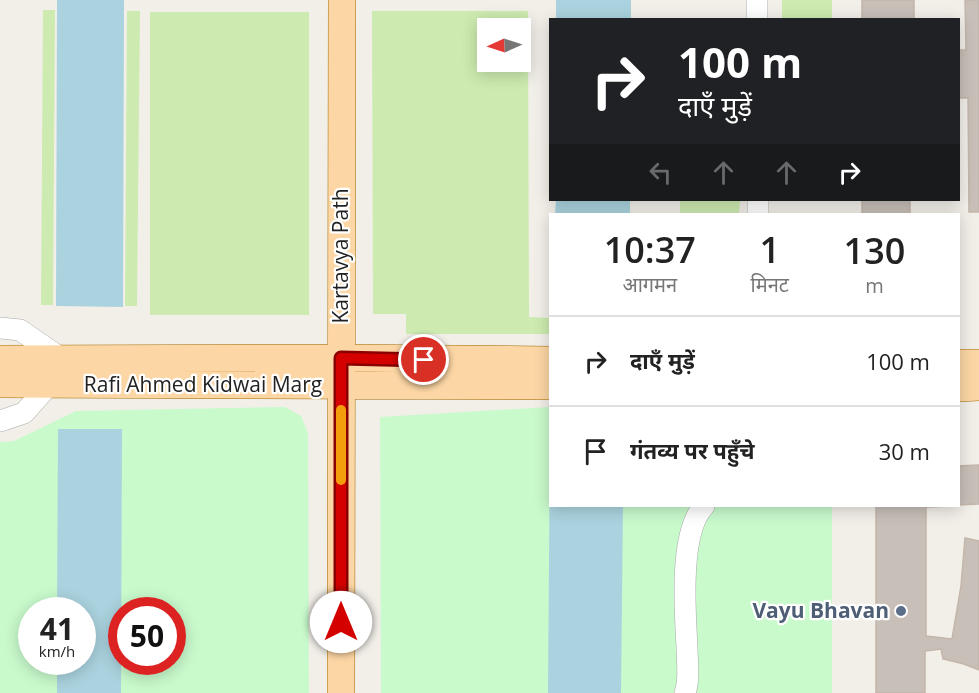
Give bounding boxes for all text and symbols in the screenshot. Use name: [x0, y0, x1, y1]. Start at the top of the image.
north arrow: [477, 18, 531, 72]
map controls: [477, 18, 531, 72]
text: 100 m: [678, 33, 802, 90]
icon: right: [579, 42, 657, 120]
text: दाएँ मुड़ें: [678, 87, 752, 124]
icon: left: [644, 156, 677, 189]
icon: ahead: [707, 156, 740, 189]
icon: ahead: [770, 156, 803, 189]
icon: right: [833, 156, 866, 189]
street label: Kartavya Path: [326, 188, 354, 324]
text: 10:37: [604, 225, 696, 274]
text: 1: [759, 225, 780, 274]
text: 130: [844, 226, 905, 275]
text: आगमन: [622, 271, 677, 298]
text: मिनट: [751, 271, 789, 298]
text: m: [865, 272, 884, 299]
pin: [398, 334, 449, 385]
icon: arrive: [407, 343, 440, 376]
icon: right: [579, 345, 612, 378]
text: दाएँ मुड़ें: [630, 345, 695, 375]
text: 100 m: [866, 346, 930, 376]
street label: Rafi Ahmed Kidwai Marg: [84, 370, 322, 398]
icon: arrive: [579, 435, 612, 468]
text: गंतव्य पर पहुँचे: [630, 435, 755, 465]
text: 30 m: [879, 436, 930, 466]
position arrow: [309, 590, 373, 654]
place label: Vayu Bhavan: [752, 596, 889, 624]
speed limit sign: 50: [108, 597, 186, 675]
marker: Vayu Bhavan: [894, 604, 908, 618]
text: 41: [40, 608, 74, 649]
text: km/h: [39, 641, 75, 661]

